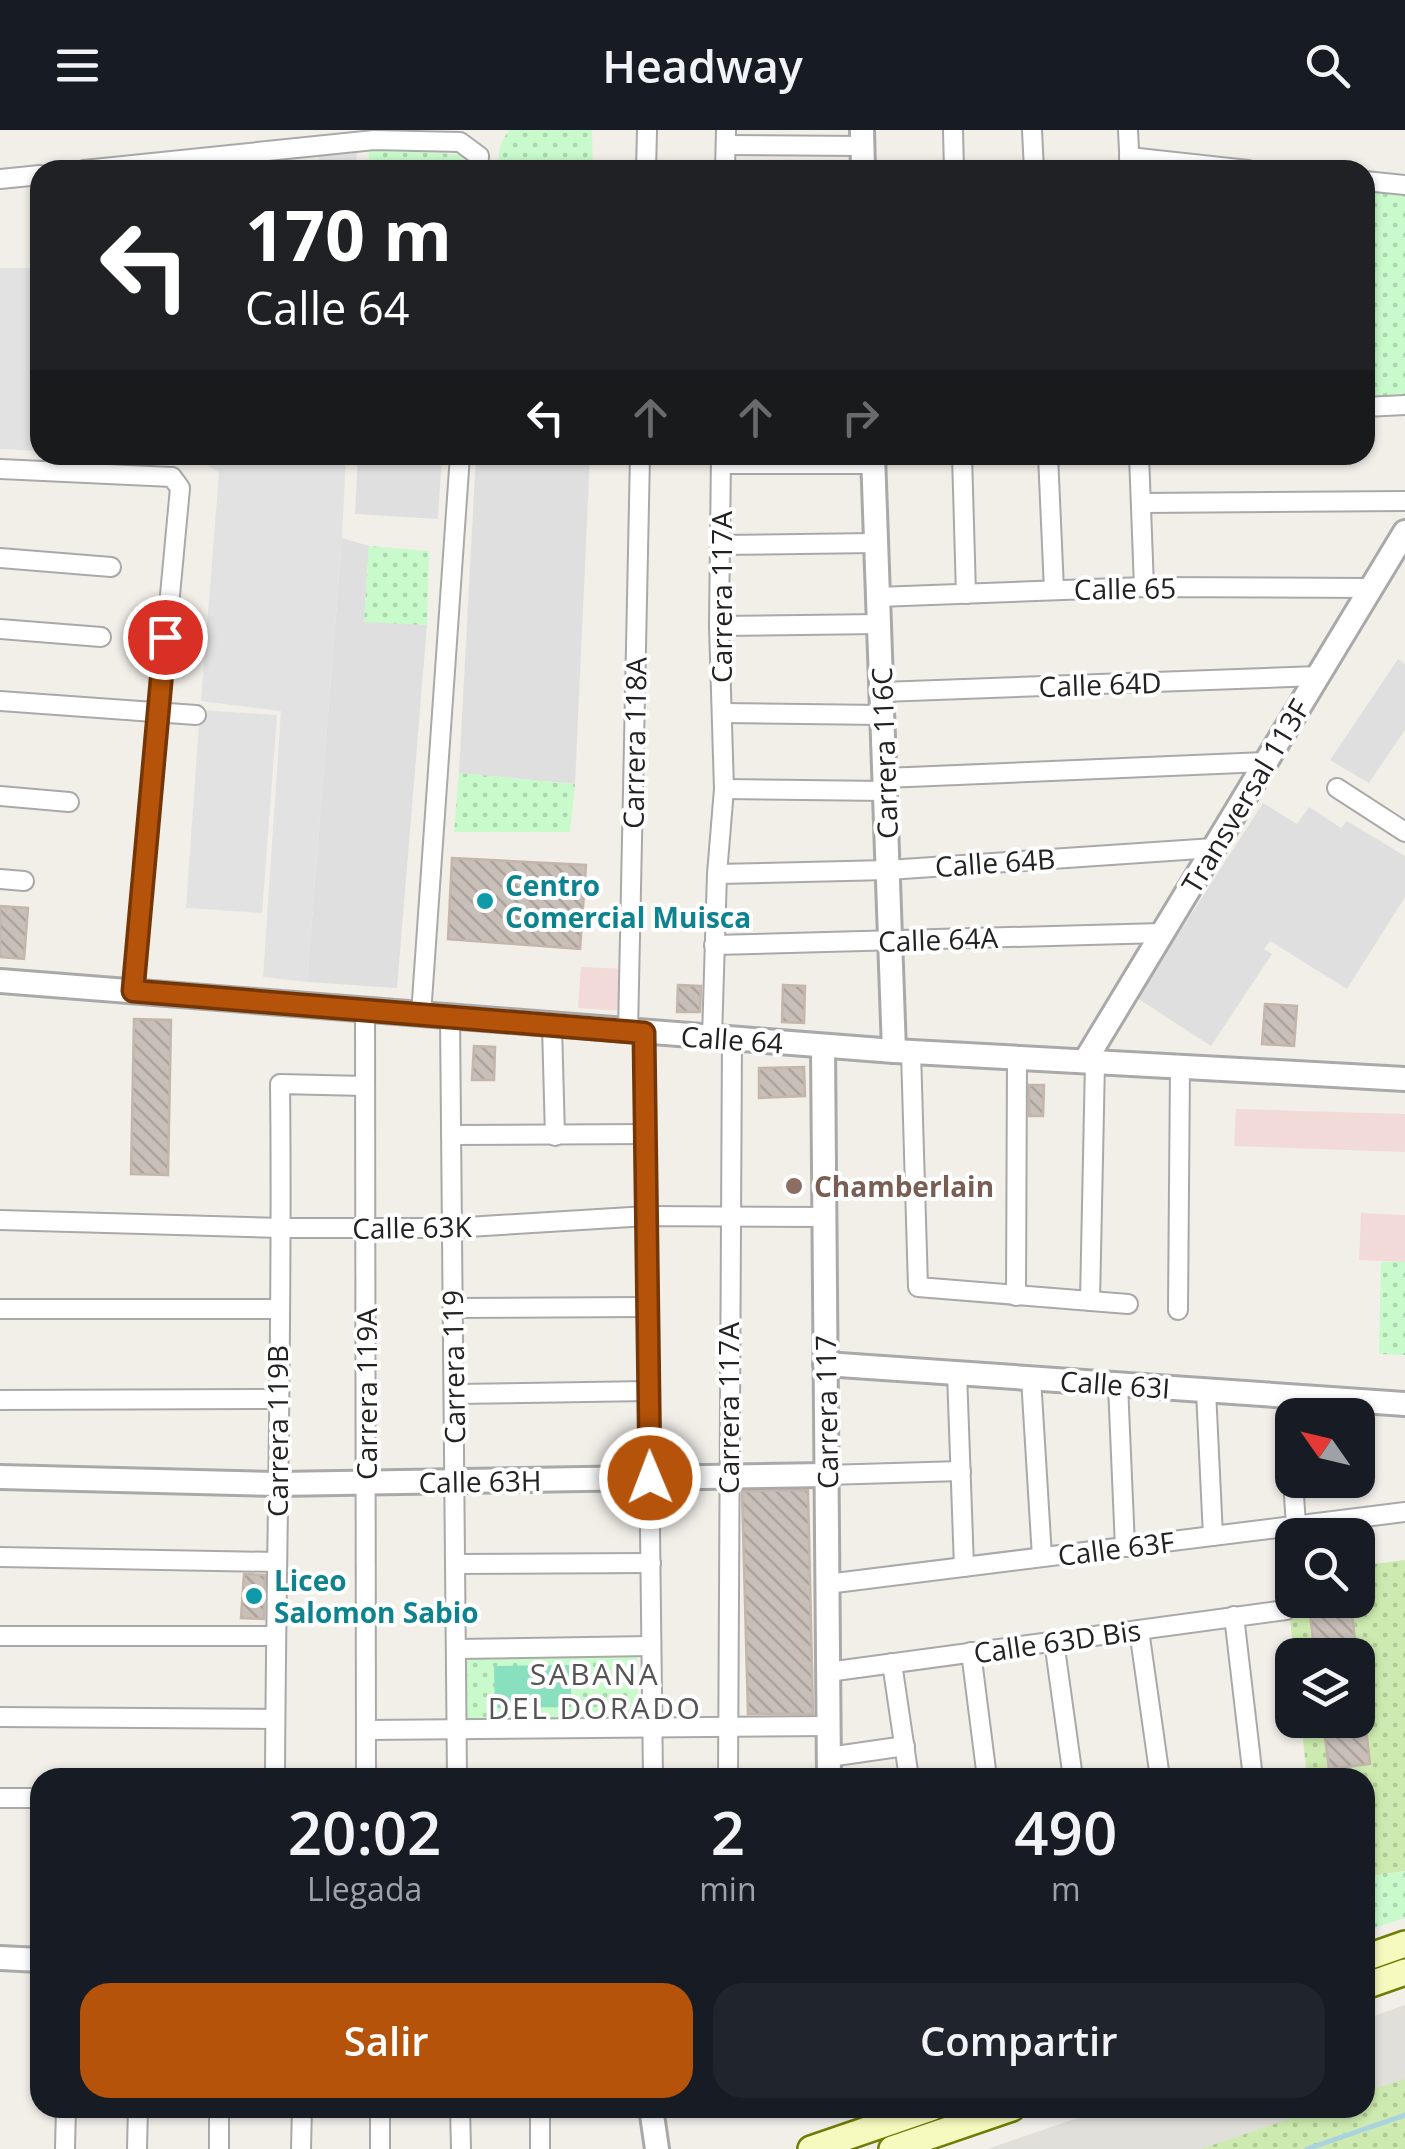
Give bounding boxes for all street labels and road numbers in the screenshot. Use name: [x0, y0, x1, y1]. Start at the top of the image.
street label: Carrera 117A: [702, 511, 740, 683]
street label: Calle 65: [1073, 568, 1177, 608]
street label: Carrera 118A: [614, 656, 655, 829]
street label: Calle 64D: [1038, 663, 1162, 705]
street label: Carrera 116C: [862, 667, 906, 839]
street label: Transversal 113F: [1172, 692, 1318, 900]
street label: Calle 64B: [934, 839, 1056, 885]
street label: Calle 64A: [877, 918, 999, 960]
street label: Calle 64: [680, 1016, 784, 1062]
street label: Calle 63K: [352, 1207, 473, 1247]
street label: Carrera 119: [433, 1290, 473, 1444]
street label: Carrera 119A: [347, 1308, 385, 1480]
street label: Carrera 117A: [709, 1322, 747, 1494]
street label: Carrera 117: [806, 1335, 846, 1489]
street label: Carrera 119B: [258, 1345, 296, 1517]
street label: Calle 63I: [1059, 1361, 1171, 1407]
street label: Calle 63H: [418, 1461, 542, 1501]
street label: Calle 63F: [1056, 1522, 1176, 1574]
street label: Calle 63D Bis: [971, 1610, 1143, 1672]

